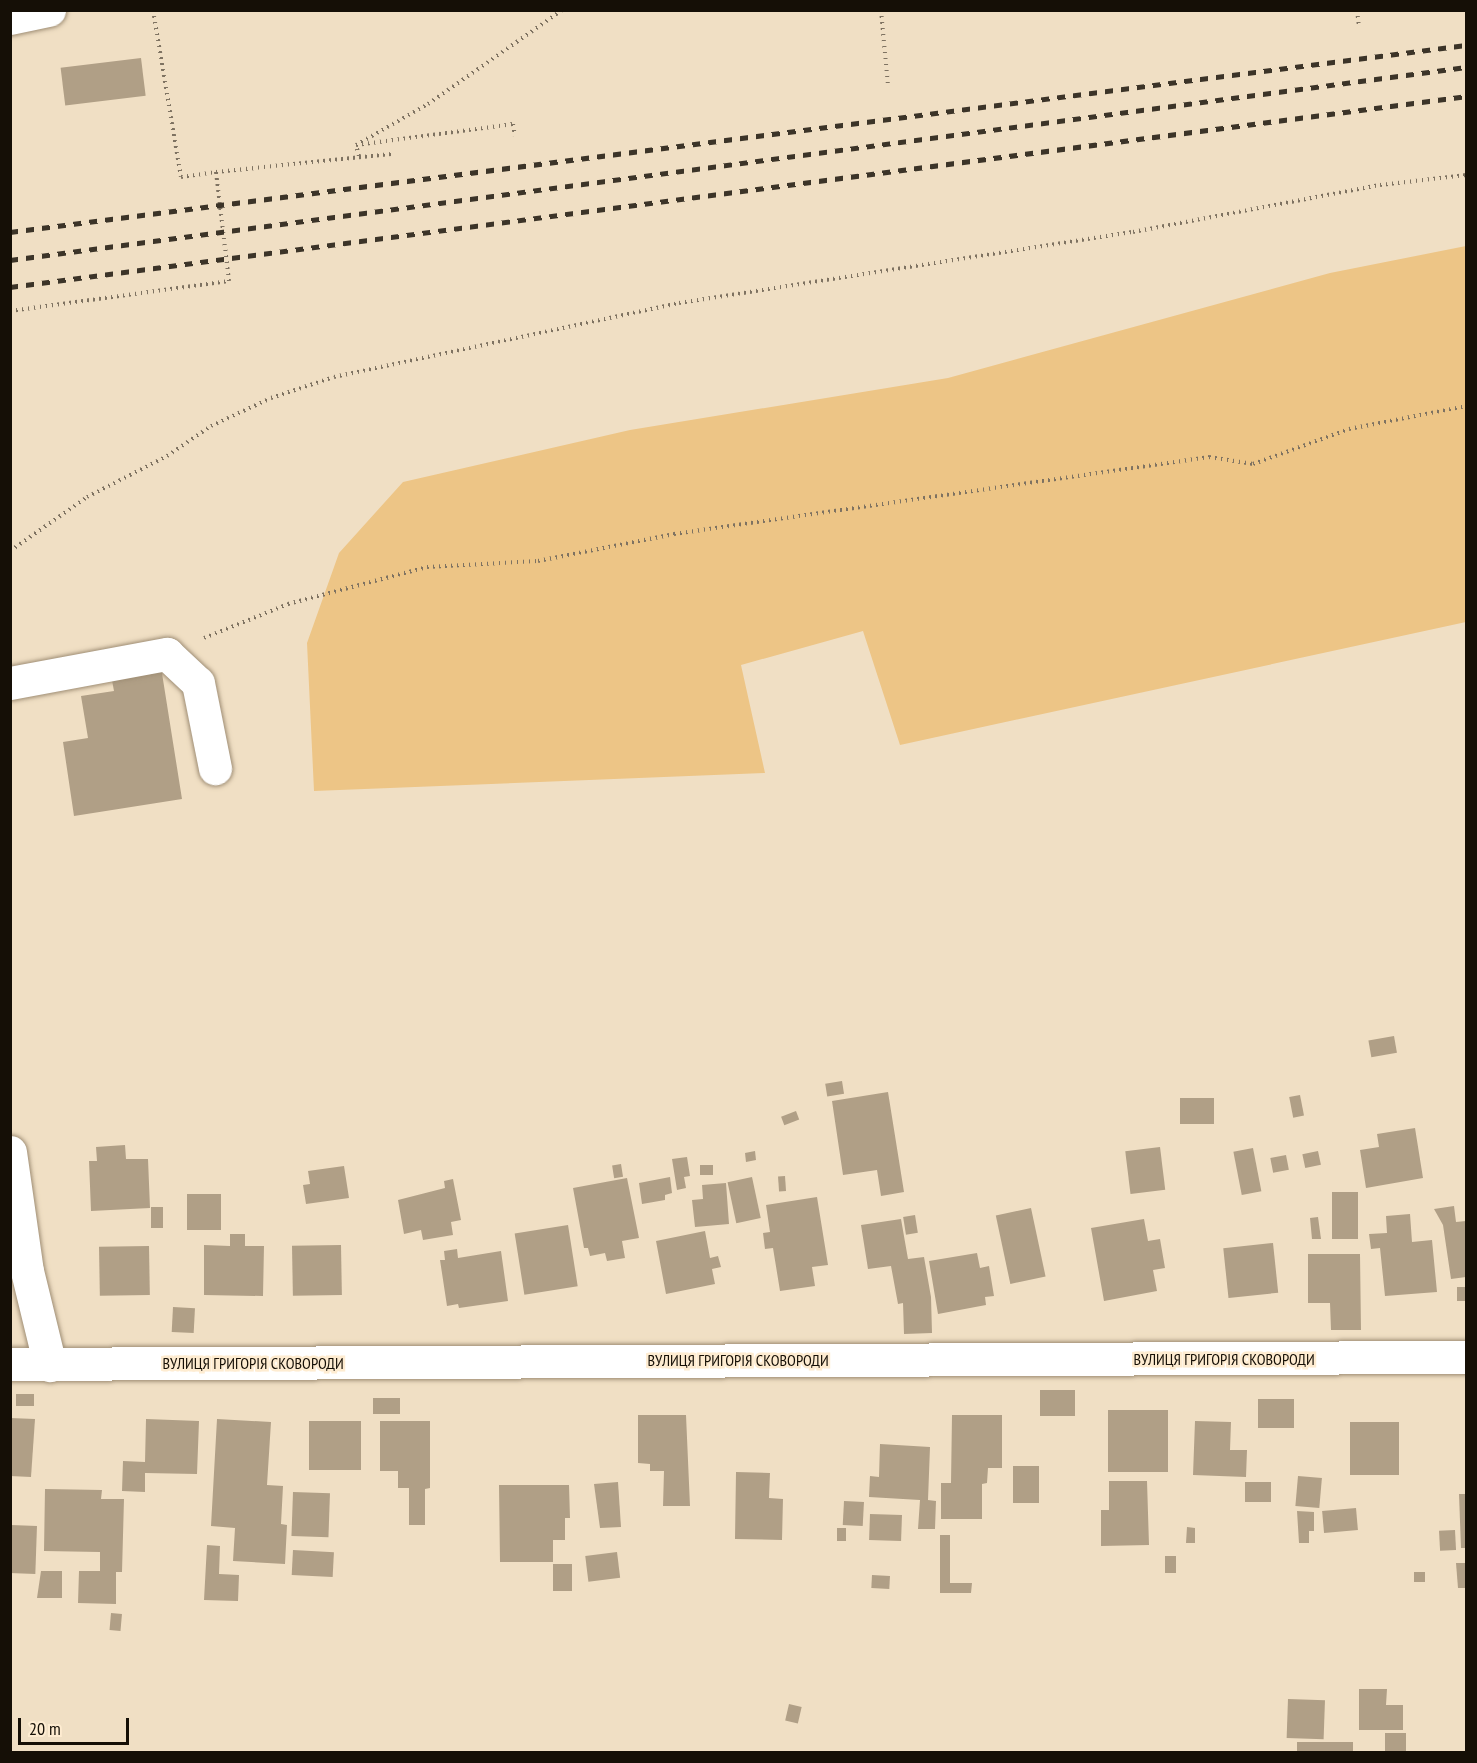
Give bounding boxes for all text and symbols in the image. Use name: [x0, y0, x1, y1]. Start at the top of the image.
street label: ВУЛИЦЯ ГРИГОРІЯ СКОВОРОДИ: [1133, 1349, 1315, 1369]
street label: ВУЛИЦЯ ГРИГОРІЯ СКОВОРОДИ: [647, 1350, 829, 1370]
street label: ВУЛИЦЯ ГРИГОРІЯ СКОВОРОДИ: [162, 1353, 344, 1373]
scale bar: [21, 1706, 132, 1744]
text: 20 m: [29, 1717, 61, 1740]

